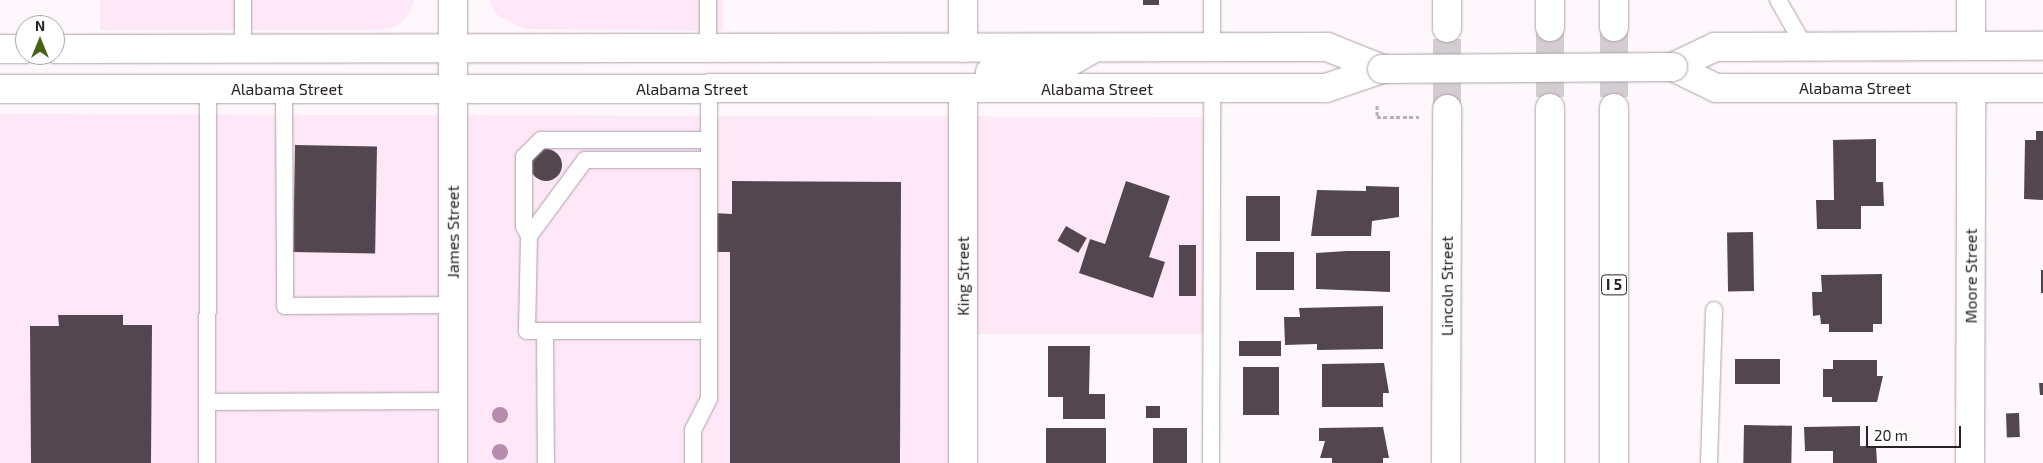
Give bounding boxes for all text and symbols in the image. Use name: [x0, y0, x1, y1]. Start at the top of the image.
north arrow: [15, 15, 65, 65]
text: N: [35, 17, 45, 34]
street label: Alabama Street: [1799, 78, 1911, 98]
street label: Alabama Street: [231, 79, 343, 99]
street label: Alabama Street: [636, 79, 748, 99]
street label: Alabama Street: [1041, 79, 1153, 99]
street label: James Street: [443, 186, 463, 278]
street label: Moore Street: [1961, 228, 1981, 324]
street label: King Street: [953, 236, 973, 316]
street label: Lincoln Street: [1437, 236, 1457, 336]
road number: I 5: [1600, 272, 1628, 298]
scale bar: [1868, 416, 1963, 448]
text: 20 m: [1874, 426, 1908, 444]

